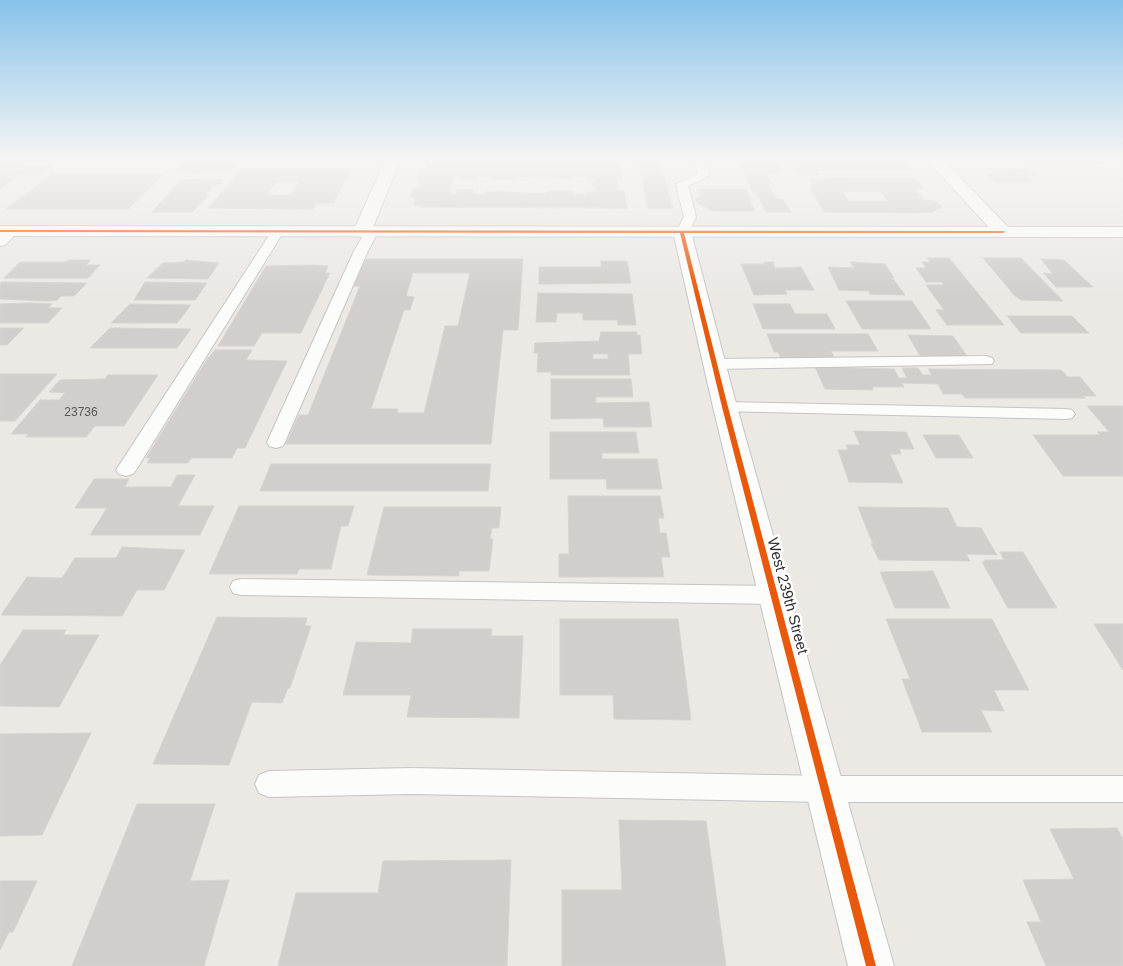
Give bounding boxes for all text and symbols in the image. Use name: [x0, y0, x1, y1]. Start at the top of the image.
house number: 23736: [64, 406, 98, 420]
street label: West 239th Street: [763, 536, 811, 656]

